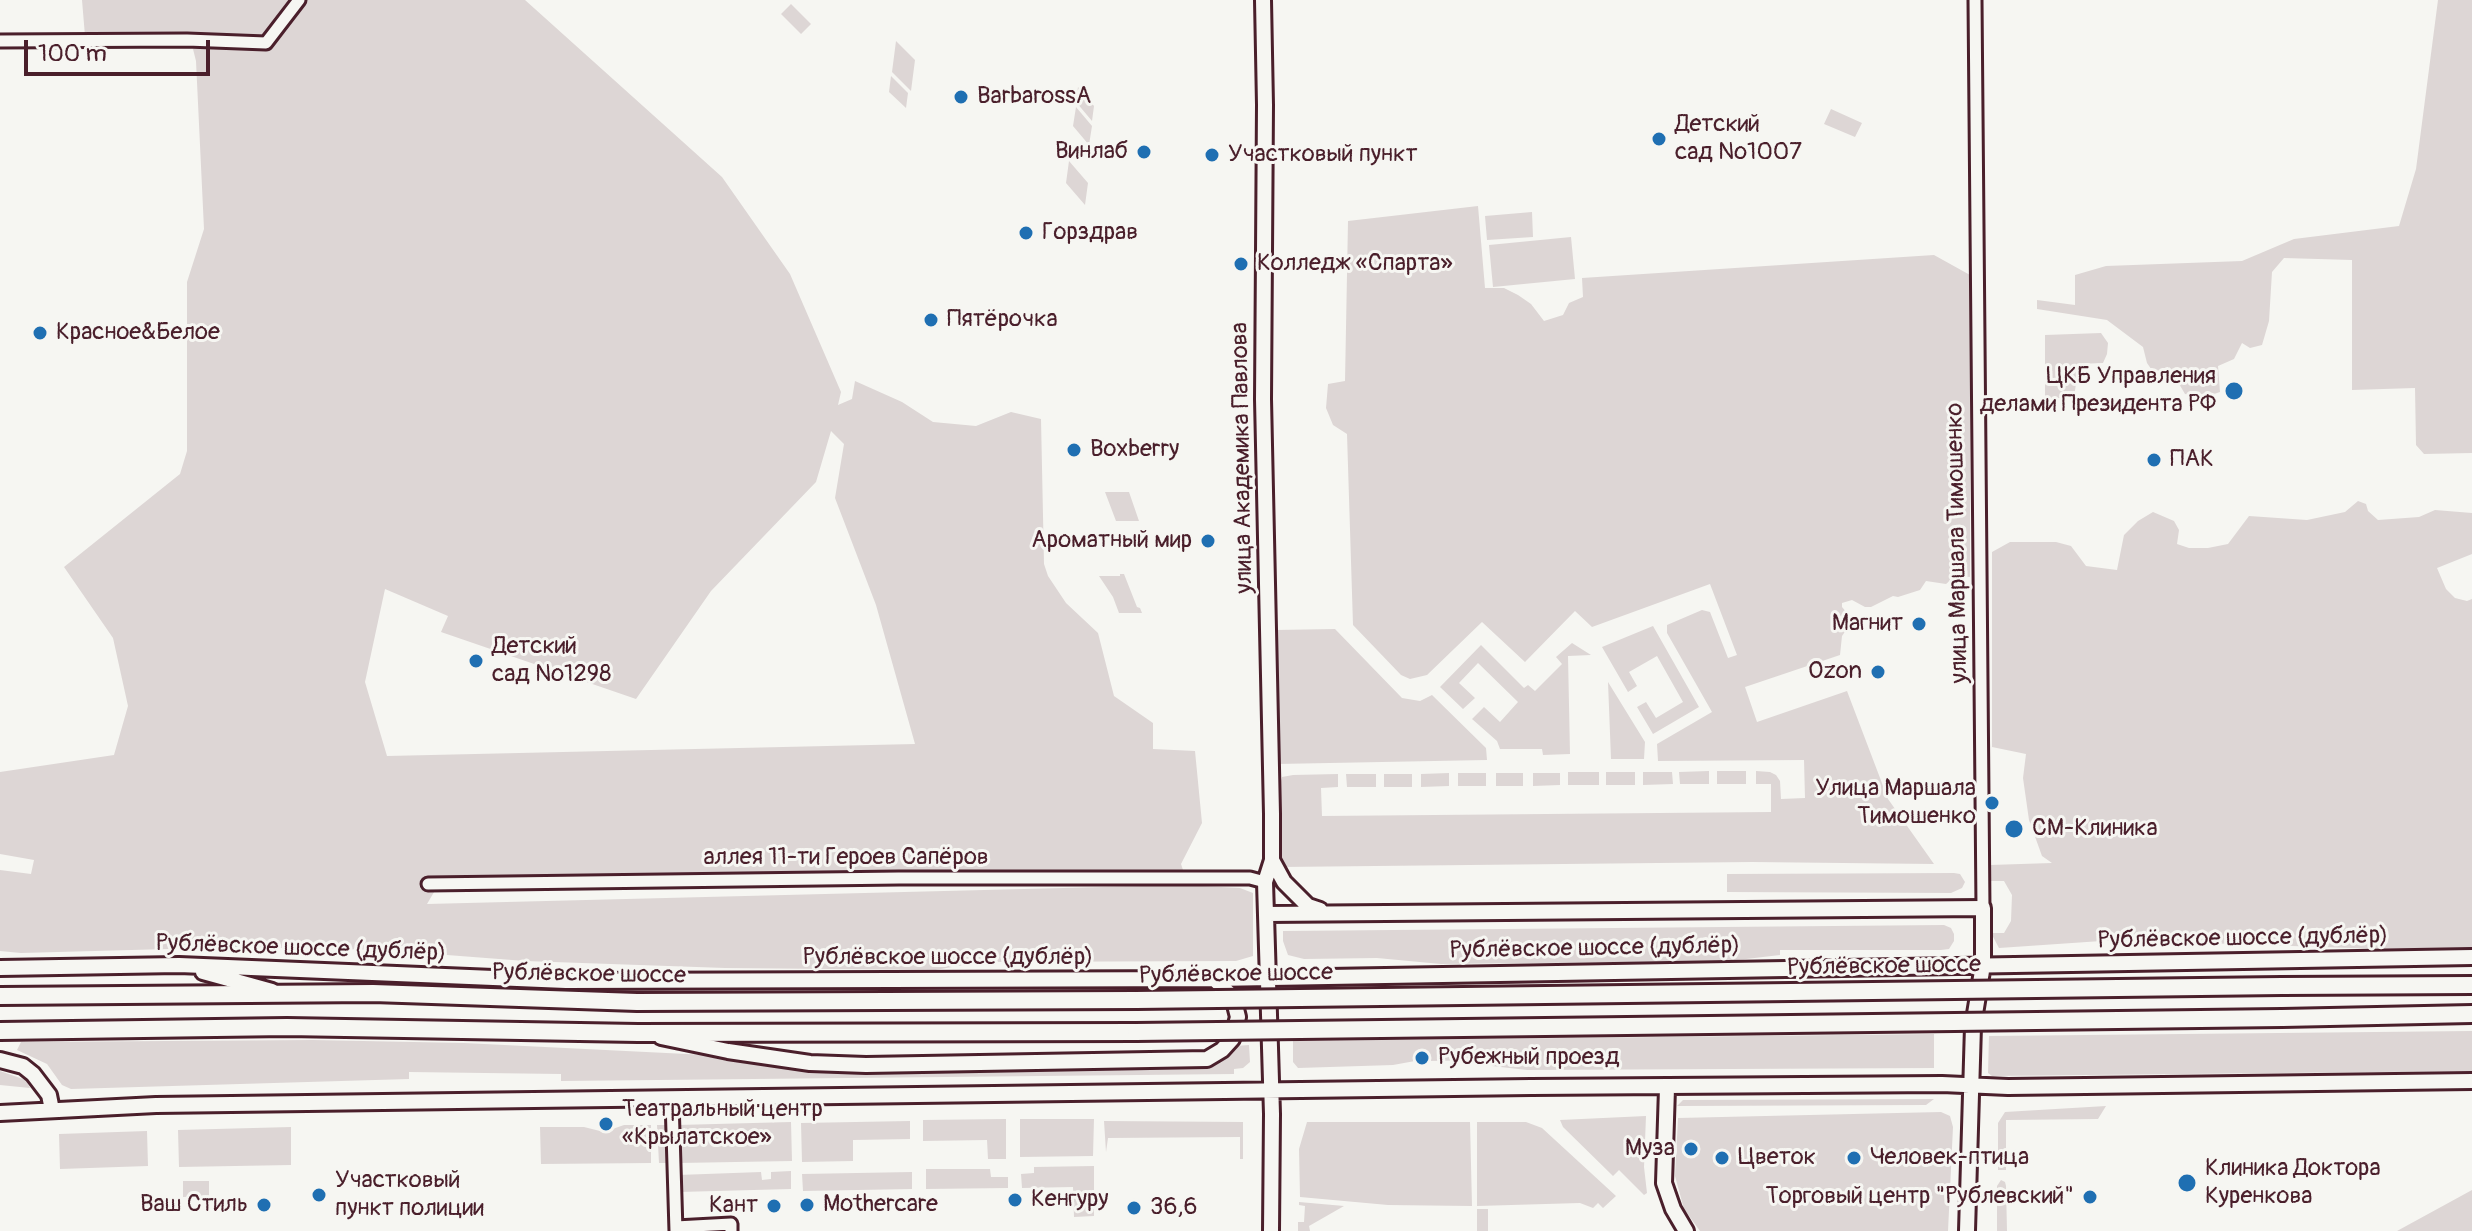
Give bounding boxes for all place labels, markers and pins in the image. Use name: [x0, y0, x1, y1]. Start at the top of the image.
place label: BarbarossA: [977, 83, 1091, 111]
marker: BarbarossA: [952, 88, 970, 106]
place label: Детский сад №1007: [1675, 111, 1802, 167]
marker: Детский сад №1007: [1650, 130, 1668, 148]
place label: Винлаб: [1055, 138, 1128, 166]
place label: Участковый пункт: [1228, 141, 1418, 169]
marker: Винлаб: [1135, 143, 1153, 161]
marker: Участковый пункт: [1203, 146, 1221, 164]
place label: Горздрав: [1042, 219, 1138, 247]
marker: Горздрав: [1017, 224, 1035, 242]
place label: Колледж «Спарта»: [1257, 250, 1453, 278]
marker: Колледж «Спарта»: [1232, 255, 1250, 273]
place label: Пятёрочка: [947, 306, 1058, 334]
marker: Пятёрочка: [922, 311, 940, 329]
place label: Красное&Белое: [56, 319, 220, 347]
marker: Красное&Белое: [31, 324, 49, 342]
place label: ЦКБ Управления делами Президента РФ: [1980, 363, 2216, 419]
marker: ЦКБ Управления делами Президента РФ: [2223, 380, 2245, 402]
place label: Boxberry: [1090, 436, 1179, 464]
marker: Boxberry: [1065, 441, 1083, 459]
place label: ПАК: [2170, 446, 2214, 474]
marker: ПАК: [2145, 451, 2163, 469]
place label: Ароматный мир: [1031, 527, 1192, 555]
marker: Ароматный мир: [1199, 532, 1217, 550]
place label: Магнит: [1832, 610, 1903, 638]
marker: Магнит: [1910, 615, 1928, 633]
place label: Детский сад №1298: [492, 633, 611, 689]
marker: Детский сад №1298: [467, 652, 485, 670]
place label: Ozon: [1808, 658, 1862, 686]
marker: Ozon: [1869, 663, 1887, 681]
place label: Улица Маршала Тимошенко: [1815, 775, 1976, 831]
marker: Улица Маршала Тимошенко: [1983, 794, 2001, 812]
place label: СМ-Клиника: [2032, 815, 2158, 843]
marker: СМ-Клиника: [2003, 818, 2025, 840]
place label: Рубежный проезд: [1438, 1044, 1620, 1072]
marker: Рубежный проезд: [1413, 1049, 1431, 1067]
place label: Театральный центр «Крылатское»: [622, 1096, 823, 1152]
marker: Театральный центр «Крылатское»: [597, 1115, 615, 1133]
place label: Муза: [1625, 1135, 1675, 1163]
marker: Муза: [1682, 1140, 1700, 1158]
place label: Цветок: [1738, 1144, 1816, 1172]
place label: Человек-птица: [1870, 1144, 2029, 1172]
marker: Цветок: [1713, 1149, 1731, 1167]
marker: Человек-птица: [1845, 1149, 1863, 1167]
place label: Клиника Доктора Куренкова: [2205, 1155, 2381, 1211]
place label: Участковый пункт полиции: [335, 1167, 484, 1223]
marker: Клиника Доктора Куренкова: [2176, 1172, 2198, 1194]
place label: Торговый центр "Рублевский": [1766, 1183, 2074, 1211]
marker: Участковый пункт полиции: [310, 1186, 328, 1204]
place label: Кенгуру: [1031, 1186, 1109, 1214]
marker: Торговый центр "Рублевский": [2081, 1188, 2099, 1206]
place label: Ваш Стиль: [140, 1191, 248, 1219]
place label: Mothercare: [823, 1191, 938, 1219]
marker: Кенгуру: [1006, 1191, 1024, 1209]
place label: Кант: [709, 1192, 758, 1220]
place label: 36,6: [1150, 1194, 1197, 1222]
marker: Ваш Стиль: [255, 1196, 273, 1214]
marker: Mothercare: [798, 1196, 816, 1214]
marker: Кант: [765, 1197, 783, 1215]
marker: 36,6: [1125, 1199, 1143, 1217]

